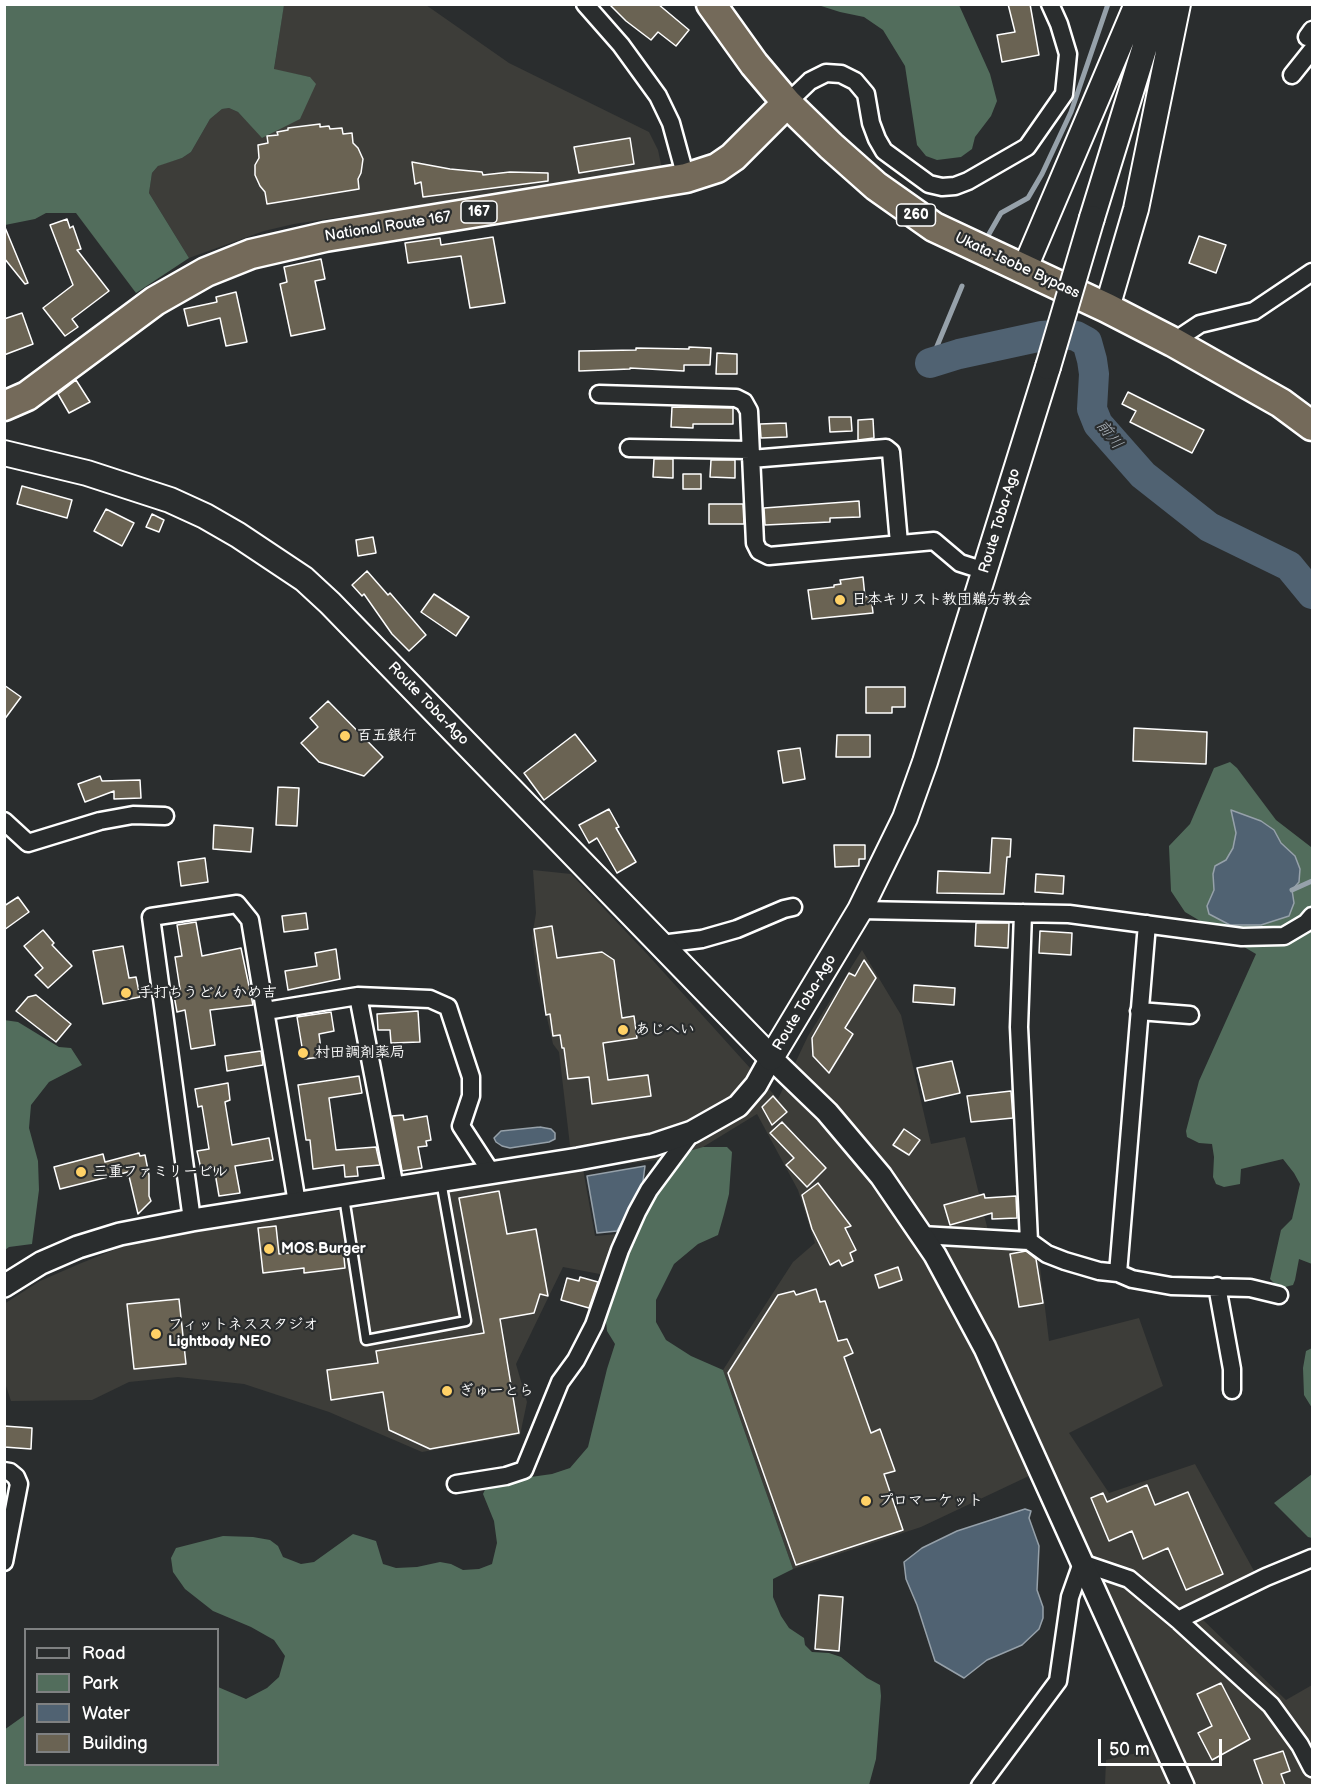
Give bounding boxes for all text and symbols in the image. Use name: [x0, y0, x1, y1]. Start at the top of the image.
road number: 167: [461, 201, 497, 223]
road number: 260: [896, 204, 936, 226]
street label: National Route 167: [324, 208, 452, 246]
street label: Ukata-Isobe Bypass: [952, 229, 1082, 303]
water label: 前川: [1092, 416, 1126, 454]
street label: Route Toba-Ago: [975, 466, 1025, 576]
place label: 日本キリスト教団鵜方教会: [852, 591, 1032, 609]
marker: 日本キリスト教団鵜方教会: [833, 593, 847, 607]
street label: Route Toba-Ago: [384, 659, 472, 749]
place label: 百五銀行: [357, 727, 417, 745]
marker: 百五銀行: [338, 729, 352, 743]
street label: Route Toba-Ago: [769, 952, 841, 1054]
place label: 手打ちうどん かめ吉: [138, 984, 277, 1002]
marker: 手打ちうどん かめ吉: [119, 986, 133, 1000]
place label: あじへい: [635, 1021, 695, 1039]
marker: あじへい: [616, 1023, 630, 1037]
place label: 村田調剤薬局: [315, 1044, 405, 1062]
marker: 村田調剤薬局: [296, 1046, 310, 1060]
place label: 三重ファミリービル: [93, 1163, 228, 1181]
marker: 三重ファミリービル: [74, 1165, 88, 1179]
place label: MOS Burger: [281, 1240, 366, 1258]
marker: MOS Burger: [262, 1242, 276, 1256]
place label: フィットネススタジオ Lightbody NEO: [168, 1316, 318, 1351]
marker: フィットネススタジオ Lightbody NEO: [149, 1327, 163, 1341]
place label: ぎゅーとら: [459, 1382, 534, 1400]
marker: ぎゅーとら: [440, 1384, 454, 1398]
place label: プロマーケット: [878, 1492, 983, 1510]
marker: プロマーケット: [859, 1494, 873, 1508]
legend: [24, 1628, 219, 1766]
text: Road: [82, 1643, 126, 1664]
text: Park: [82, 1673, 118, 1694]
text: Water: [82, 1703, 130, 1724]
scale bar: [1101, 1727, 1226, 1765]
text: Building: [82, 1733, 148, 1754]
text: 50 m: [1109, 1739, 1150, 1760]

